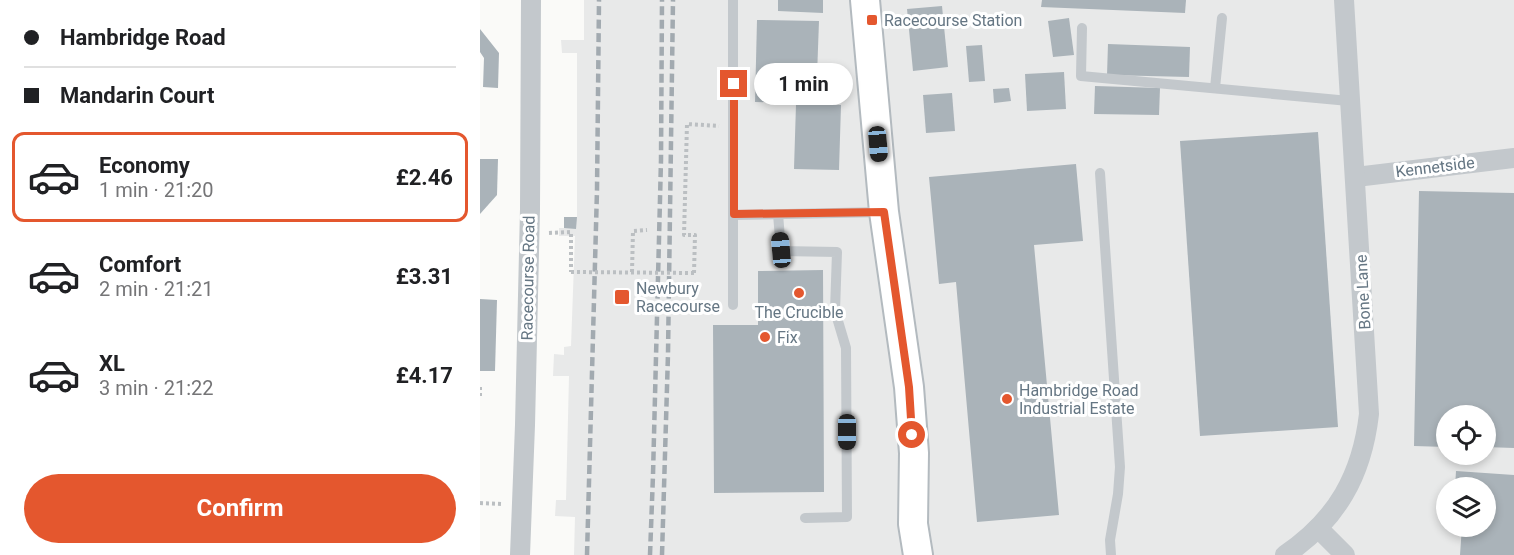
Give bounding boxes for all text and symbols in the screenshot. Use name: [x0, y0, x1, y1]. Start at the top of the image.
place label: Racecourse Station: [884, 11, 1022, 30]
marker: Racecourse Station: [865, 13, 879, 27]
text: Hambridge Road: [60, 25, 226, 50]
callout: 1 min: [755, 63, 854, 105]
route end: [720, 70, 747, 97]
text: 1 min: [778, 72, 829, 96]
text: Mandarin Court: [60, 83, 214, 108]
car: [867, 125, 889, 163]
icon: car: [27, 150, 81, 204]
text: Economy: [99, 153, 190, 178]
street label: Kennetside: [1394, 153, 1476, 181]
text: £2.46: [396, 165, 453, 190]
text: 1 min · 21:20: [99, 178, 214, 202]
street label: Racecourse Road: [517, 216, 539, 340]
car: [770, 231, 792, 269]
icon: car: [27, 249, 81, 303]
text: Comfort: [99, 252, 181, 277]
street label: Bone Lane: [1352, 254, 1374, 330]
text: £3.31: [396, 264, 453, 289]
text: 2 min · 21:21: [99, 277, 214, 301]
place label: Newbury Racecourse: [636, 279, 720, 316]
marker: The Crucible: [792, 286, 806, 300]
marker: Newbury Racecourse: [613, 288, 631, 306]
place label: The Crucible: [754, 303, 844, 322]
place label: Fix: [777, 328, 798, 347]
marker: Fix: [758, 330, 772, 344]
icon: car: [27, 348, 81, 402]
text: XL: [99, 351, 125, 376]
text: £4.17: [396, 363, 453, 388]
text: 3 min · 21:22: [99, 376, 214, 400]
place label: Hambridge Road Industrial Estate: [1019, 381, 1139, 418]
marker: Hambridge Road Industrial Estate: [1000, 392, 1014, 406]
map controls: [1436, 405, 1496, 537]
button: locate: [1436, 405, 1496, 465]
car: [838, 414, 856, 450]
route start: [898, 421, 925, 448]
button: Confirm: [24, 474, 456, 543]
button: layers: [1436, 477, 1496, 537]

